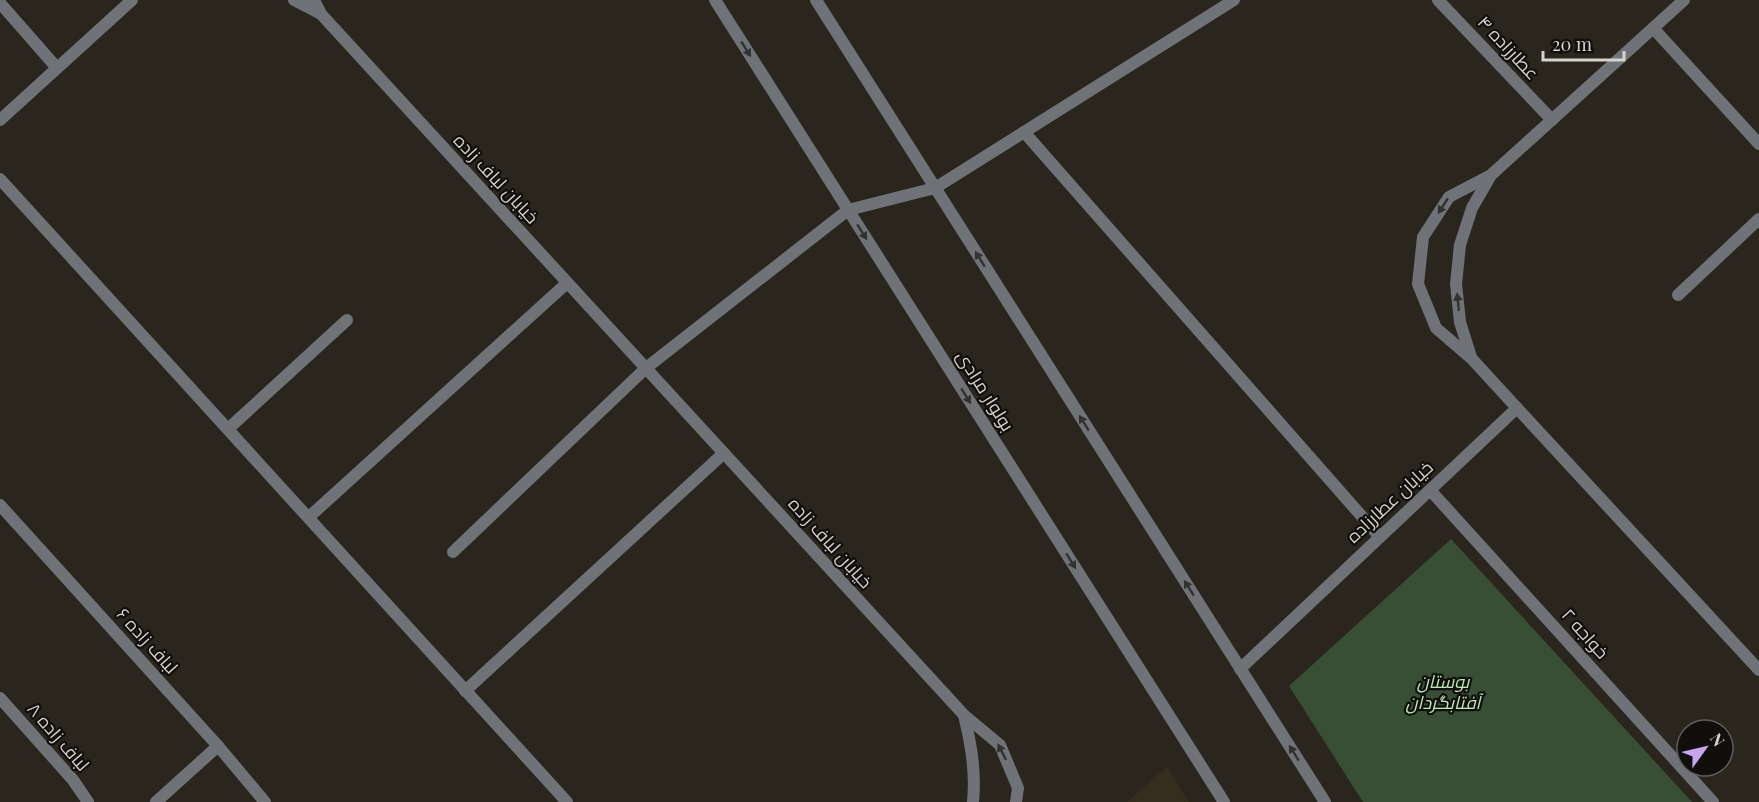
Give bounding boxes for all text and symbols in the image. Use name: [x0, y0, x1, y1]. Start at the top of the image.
street label: عطارزاده ۴: [1473, 10, 1545, 85]
scale bar: [1543, 24, 1624, 62]
text: 20 m: [1552, 32, 1592, 56]
one-way arrow: [740, 41, 752, 57]
street label: خیابان لباف زاده: [449, 128, 545, 228]
one-way arrow: [1437, 198, 1449, 214]
one-way arrow: [856, 224, 867, 240]
one-way arrow: [974, 251, 985, 267]
one-way arrow: [1453, 292, 1463, 311]
street label: بولوار مرادی: [951, 345, 1020, 436]
one-way arrow: [961, 388, 972, 404]
one-way arrow: [1079, 415, 1090, 432]
street label: خیابان عطارزاده: [1341, 455, 1438, 548]
street label: خیابان لباف زاده: [783, 492, 878, 593]
one-way arrow: [1065, 553, 1076, 569]
one-way arrow: [1184, 580, 1195, 596]
street label: لباف زاده ۶: [112, 602, 184, 678]
street label: خواجه ۲: [1557, 603, 1615, 664]
park label: بوستان آفتابگردان: [1406, 669, 1485, 714]
street label: لباف زاده ۸: [22, 697, 95, 776]
north arrow: [1675, 718, 1735, 778]
text: N: [1706, 729, 1730, 750]
one-way arrow: [998, 743, 1008, 761]
one-way arrow: [1288, 744, 1299, 761]

